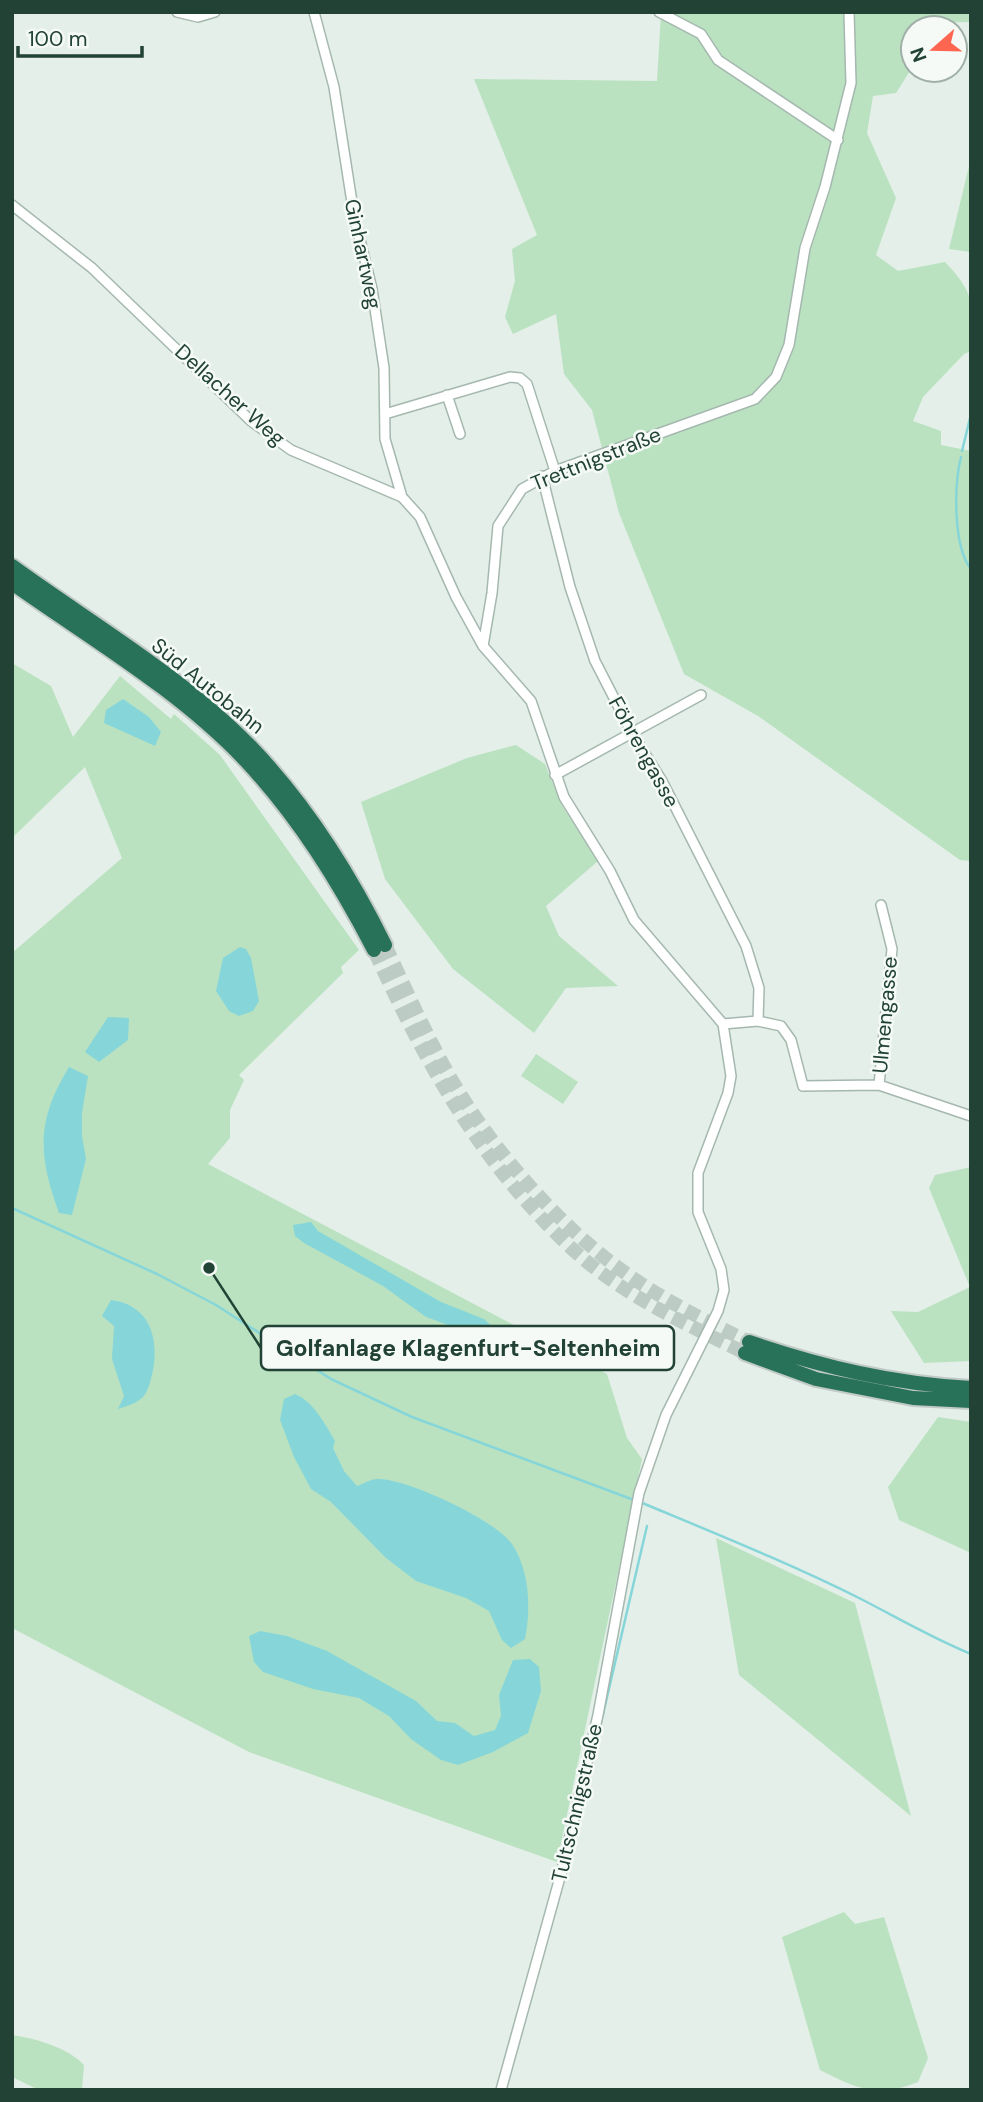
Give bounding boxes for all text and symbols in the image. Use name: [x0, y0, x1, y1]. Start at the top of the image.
scale bar: [18, 14, 142, 58]
north arrow: [899, 14, 969, 84]
text: 100 m: [28, 25, 88, 53]
text: N: [904, 44, 933, 65]
street label: Ginhartweg: [338, 196, 388, 312]
street label: Dellacher Weg: [169, 338, 291, 452]
street label: Trettnigstraße: [527, 420, 665, 498]
street label: Süd Autobahn: [146, 632, 270, 740]
street label: Föhrengasse: [602, 691, 686, 813]
street label: Ulmengasse: [866, 955, 904, 1075]
callout: Golfanlage Klagenfurt-Seltenheim: [261, 1326, 674, 1370]
text: Golfanlage Klagenfurt-Seltenheim: [276, 1333, 660, 1363]
street label: Tultschnigstraße: [545, 1721, 609, 1885]

